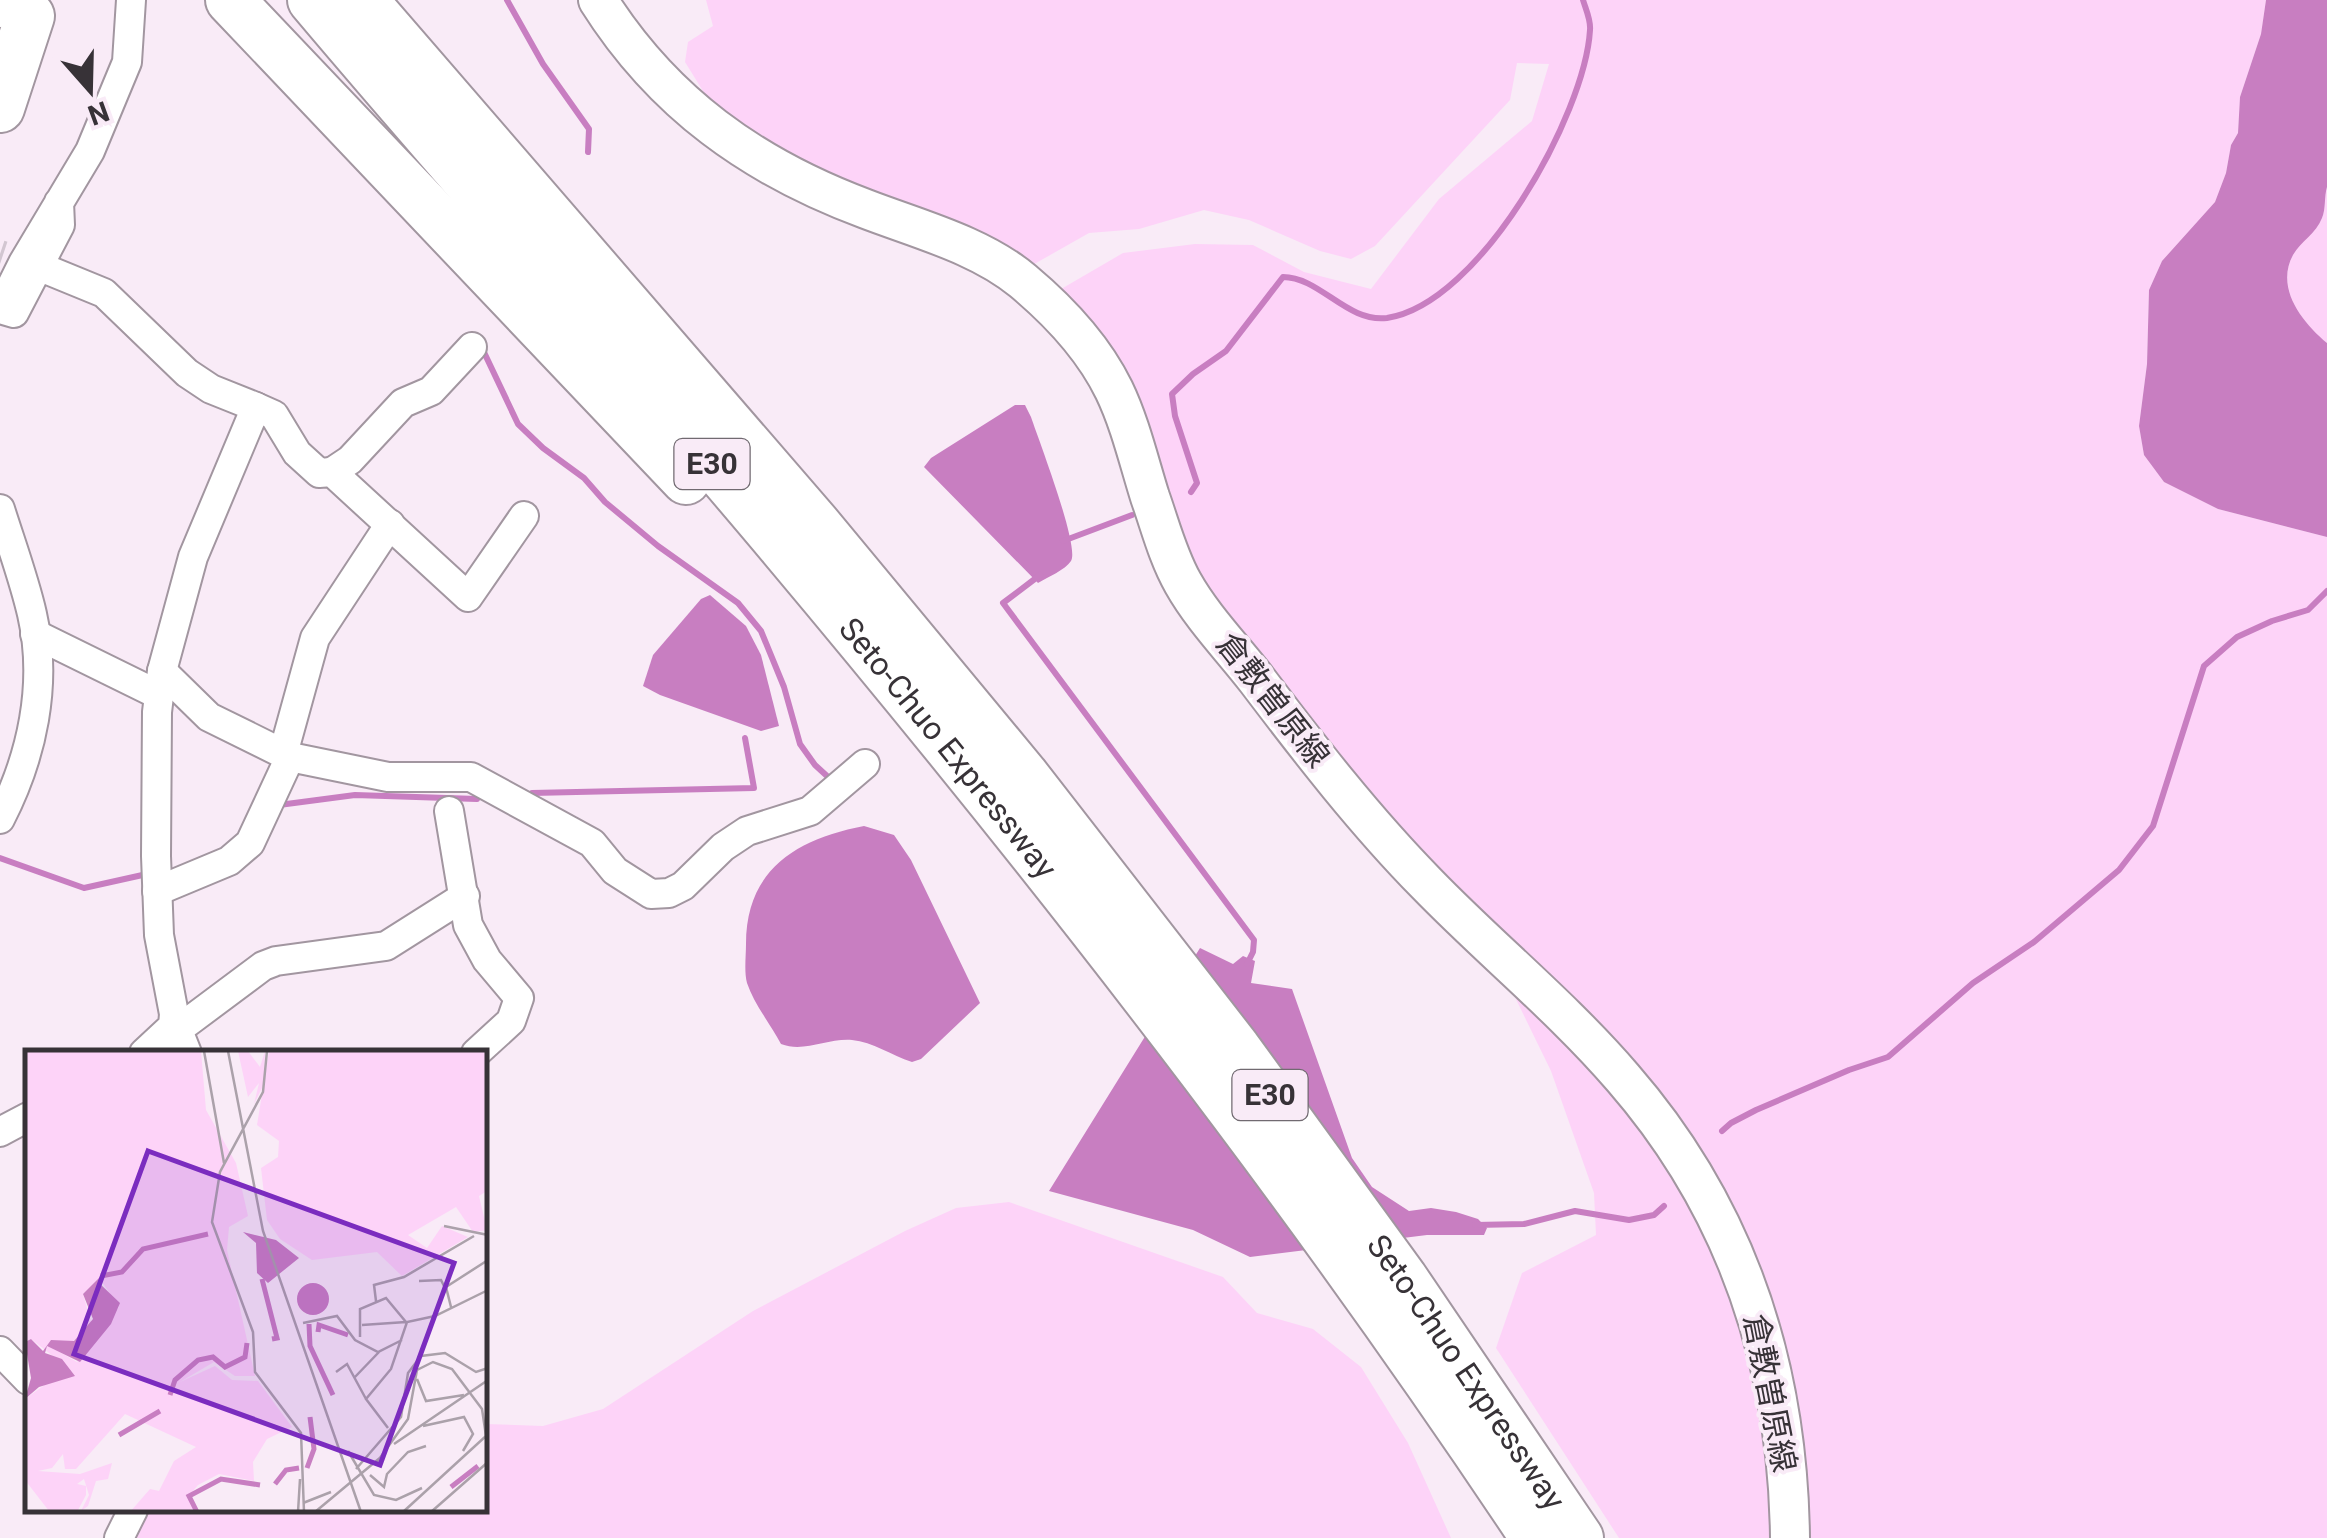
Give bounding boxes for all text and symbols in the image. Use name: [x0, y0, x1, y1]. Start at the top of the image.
north arrow: [40, 40, 140, 140]
text: N: [83, 94, 113, 132]
road number: E30: [674, 439, 750, 489]
street label: Seto-Chuo Expressway: [831, 610, 1065, 886]
street label: 倉敷曽原線: [1209, 625, 1337, 775]
inset map: [25, 1050, 488, 1513]
road number: E30: [1232, 1070, 1308, 1120]
street label: Seto-Chuo Expressway: [1359, 1227, 1573, 1517]
street label: 倉敷曽原線: [1736, 1311, 1804, 1475]

